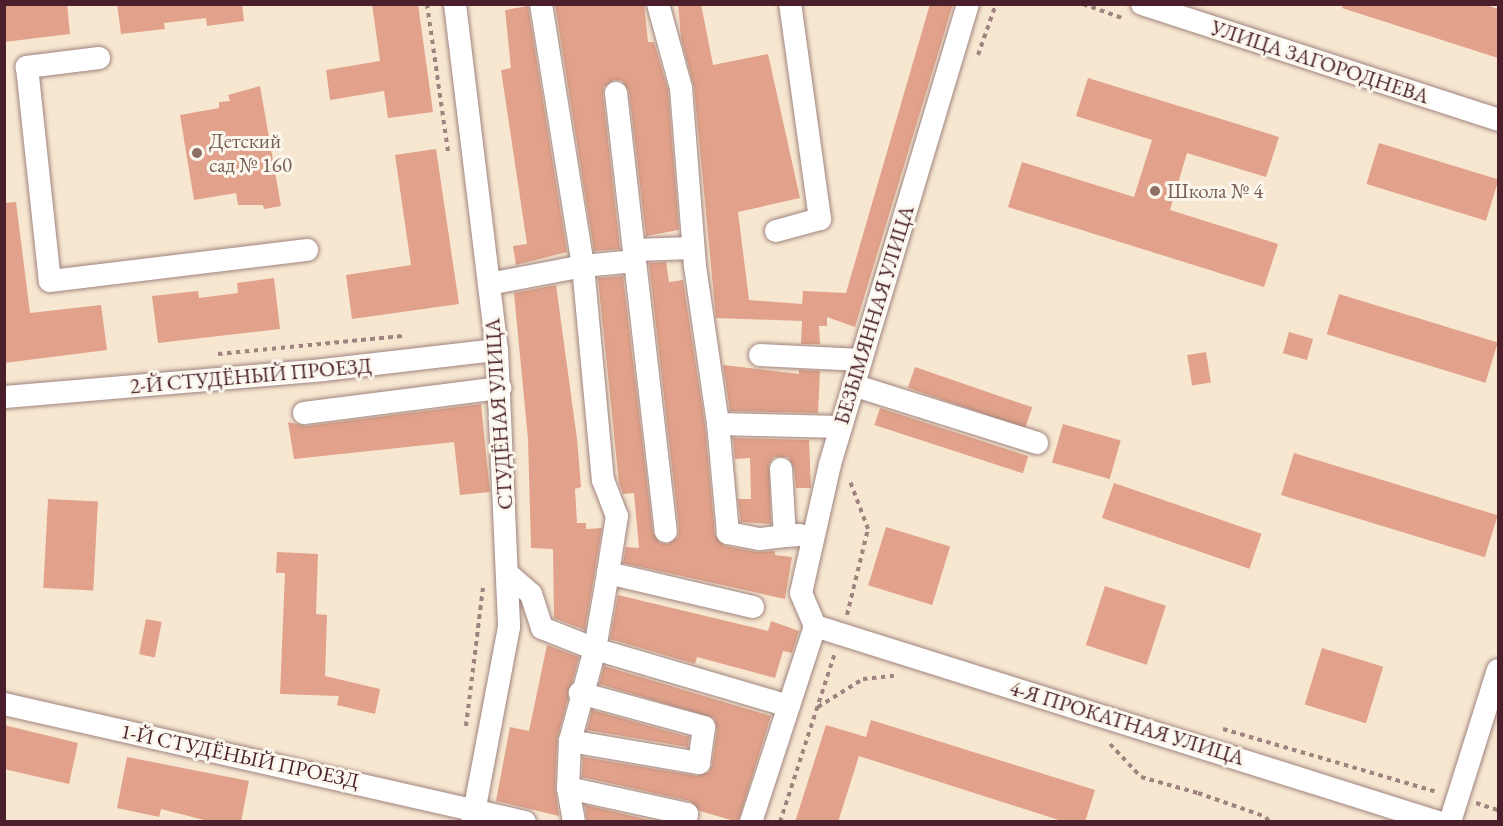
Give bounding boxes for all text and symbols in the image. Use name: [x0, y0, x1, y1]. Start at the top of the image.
street label: УЛИЦА ЗАГОРОДНЕВА: [1208, 15, 1432, 109]
place label: Детский сад № 160: [209, 128, 292, 178]
marker: Детский сад № 160: [190, 146, 204, 160]
place label: Школа № 4: [1167, 178, 1263, 204]
marker: Школа № 4: [1148, 184, 1162, 198]
street label: БЕЗЫМЯННАЯ УЛИЦА: [829, 202, 919, 428]
street label: СТУДЁНАЯ УЛИЦА: [480, 317, 518, 511]
street label: 2-Й СТУДЁНЫЙ ПРОЕЗД: [129, 353, 373, 399]
street label: 4-Я ПРОКАТНАЯ УЛИЦА: [1007, 675, 1247, 771]
street label: 1-Й СТУДЁНЫЙ ПРОЕЗД: [119, 718, 361, 794]

